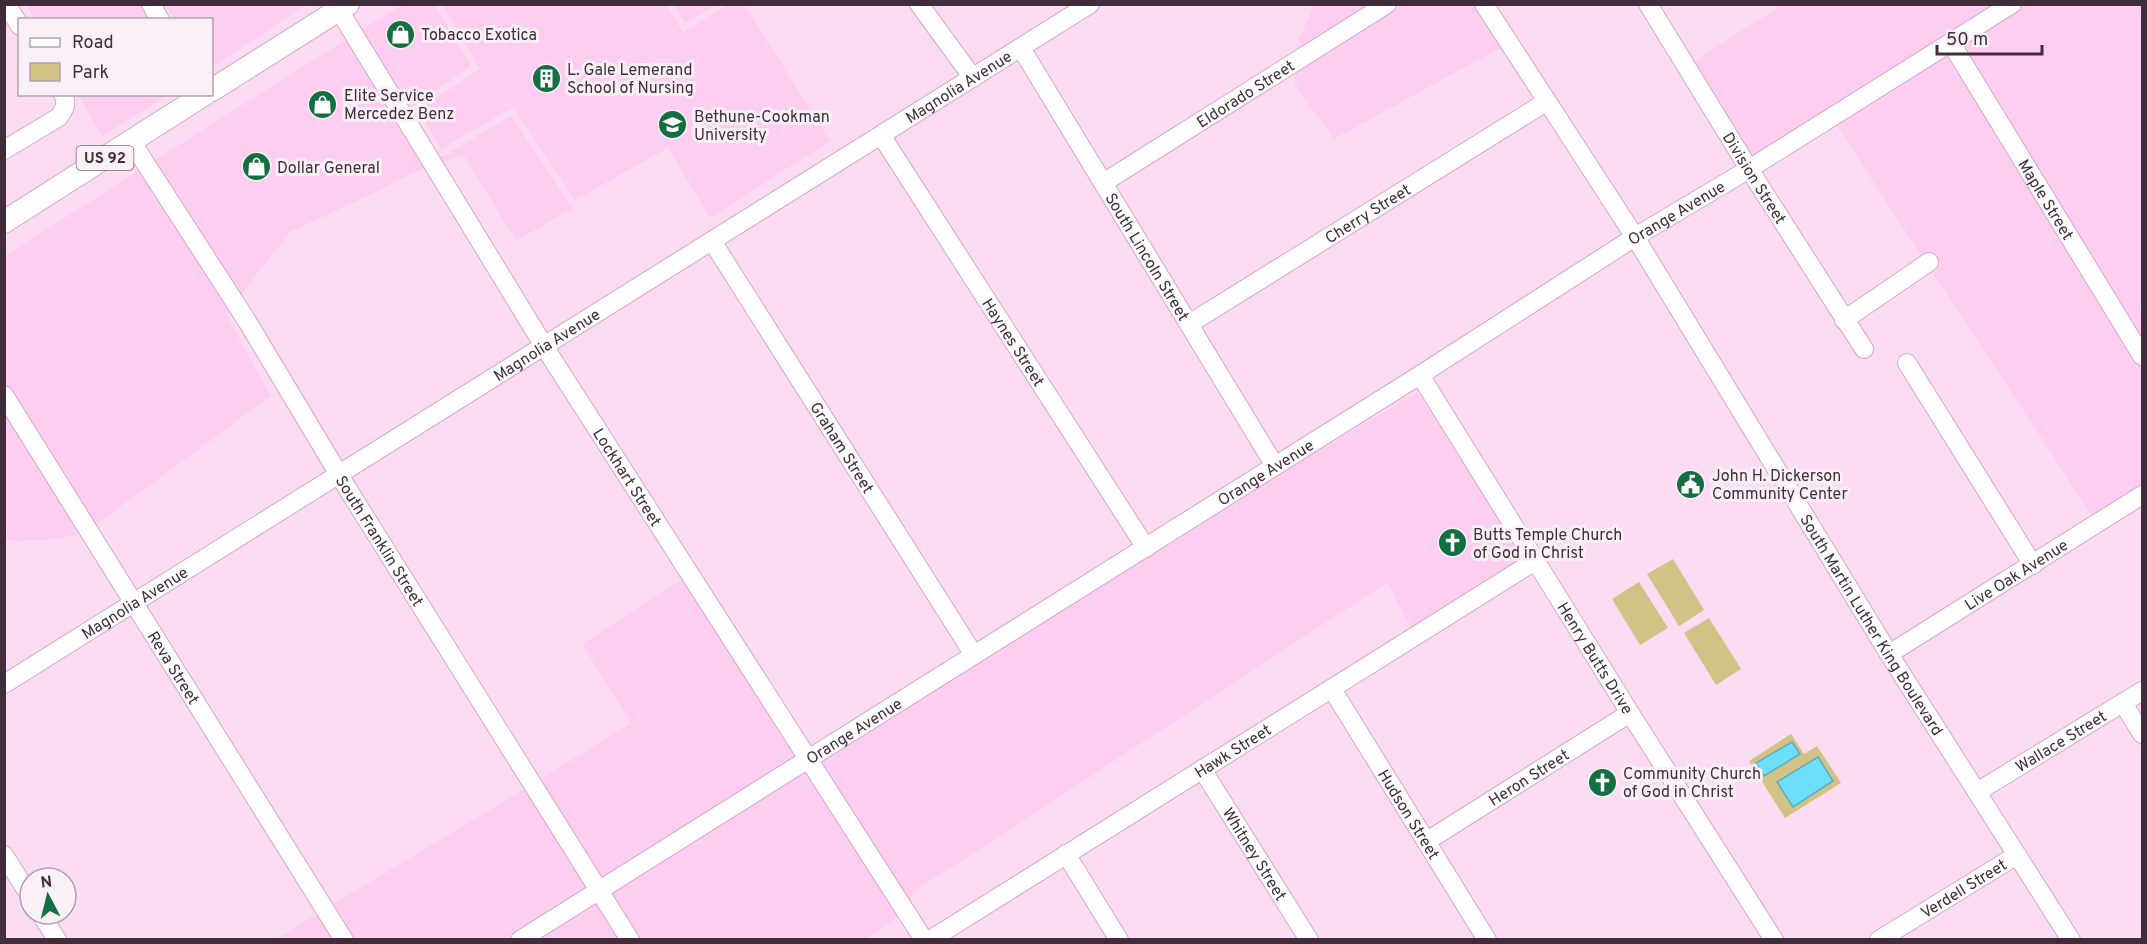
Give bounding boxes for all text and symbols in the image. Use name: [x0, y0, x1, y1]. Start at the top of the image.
legend: [18, 18, 213, 96]
shop icon: Tobacco Exotica: [384, 18, 416, 50]
scale bar: [1937, 18, 2042, 56]
place label: Tobacco Exotica: [421, 26, 537, 46]
text: 50 m: [1946, 29, 1988, 52]
text: Road: [72, 32, 114, 55]
street label: Magnolia Avenue: [903, 47, 1016, 129]
street label: Eldorado Street: [1193, 57, 1299, 133]
place label: L. Gale Lemerand School of Nursing: [567, 61, 694, 99]
text: Park: [72, 62, 109, 85]
building icon: L. Gale Lemerand School of Nursing: [530, 62, 562, 94]
place label: Elite Service Mercedez Benz: [344, 87, 454, 125]
shop icon: Elite Service Mercedez Benz: [307, 88, 339, 120]
place label: Bethune-Cookman University: [694, 108, 830, 146]
school or university icon: Bethune-Cookman University: [657, 109, 689, 141]
street label: Division Street: [1717, 129, 1790, 228]
road number: US 92: [76, 146, 134, 170]
shop icon: Dollar General: [240, 151, 272, 183]
street label: Maple Street: [2012, 156, 2077, 244]
place label: Dollar General: [277, 159, 380, 179]
street label: Orange Avenue: [1625, 177, 1729, 251]
street label: Cherry Street: [1322, 181, 1415, 249]
street label: South Lincoln Street: [1099, 190, 1193, 325]
street label: Haynes Street: [977, 295, 1048, 391]
street label: Magnolia Avenue: [491, 305, 604, 387]
street label: Graham Street: [804, 399, 877, 498]
street label: Lockhart Street: [587, 425, 665, 531]
street label: Orange Avenue: [1215, 436, 1318, 511]
place label: John H. Dickerson Community Center: [1712, 467, 1848, 505]
public building icon: John H. Dickerson Community Center: [1675, 468, 1707, 500]
street label: South Franklin Street: [330, 473, 427, 611]
street label: South Martin Luther King Boulevard: [1794, 511, 1946, 740]
place label: Butts Temple Church of God in Christ: [1473, 526, 1622, 564]
church icon: Butts Temple Church of God in Christ: [1436, 527, 1468, 559]
street label: Live Oak Avenue: [1962, 536, 2073, 616]
street label: Magnolia Avenue: [79, 563, 192, 645]
street label: Henry Butts Drive: [1552, 599, 1636, 719]
street label: Reva Street: [142, 628, 203, 709]
street label: Orange Avenue: [803, 695, 907, 770]
street label: Wallace Street: [2012, 707, 2111, 778]
street label: Hawk Street: [1192, 721, 1276, 784]
street label: Heron Street: [1486, 746, 1574, 812]
place label: Community Church of God in Christ: [1623, 765, 1761, 803]
street label: Hudson Street: [1372, 766, 1443, 864]
church icon: Community Church of God in Christ: [1586, 766, 1618, 798]
street label: Whitney Street: [1217, 805, 1290, 905]
street label: Verdell Street: [1918, 856, 2011, 924]
north arrow: [18, 866, 78, 926]
text: N: [39, 872, 53, 894]

